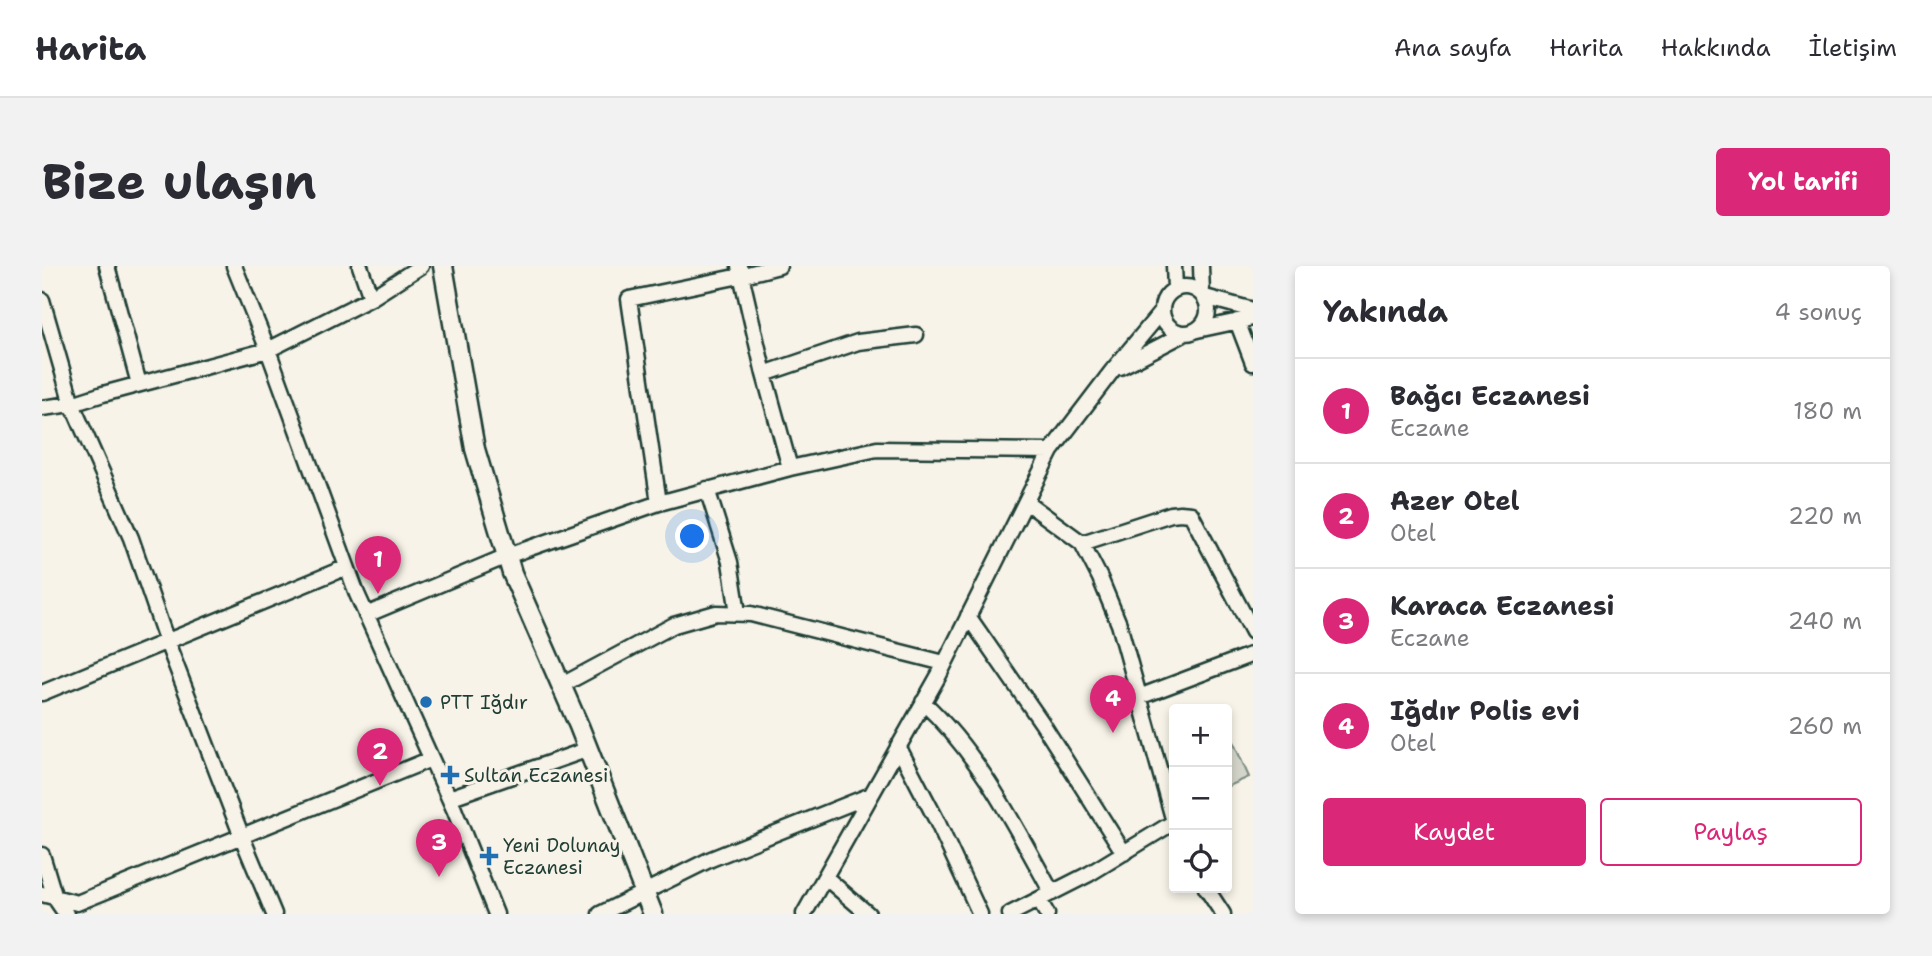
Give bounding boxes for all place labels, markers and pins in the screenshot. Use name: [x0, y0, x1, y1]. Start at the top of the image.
pin: 1: [355, 536, 401, 594]
pin: 4: [1090, 675, 1136, 733]
place label: PTT Iğdır: [440, 690, 528, 715]
marker: PTT Iğdır: [418, 694, 434, 710]
pin: 2: [357, 728, 403, 786]
place label: Sultan Eczanesi: [464, 763, 608, 788]
marker: Sultan Eczanesi: [442, 767, 458, 783]
pin: 3: [416, 819, 462, 877]
place label: Yeni Dolunay Eczanesi: [503, 833, 620, 880]
marker: Yeni Dolunay Eczanesi: [481, 848, 497, 864]

